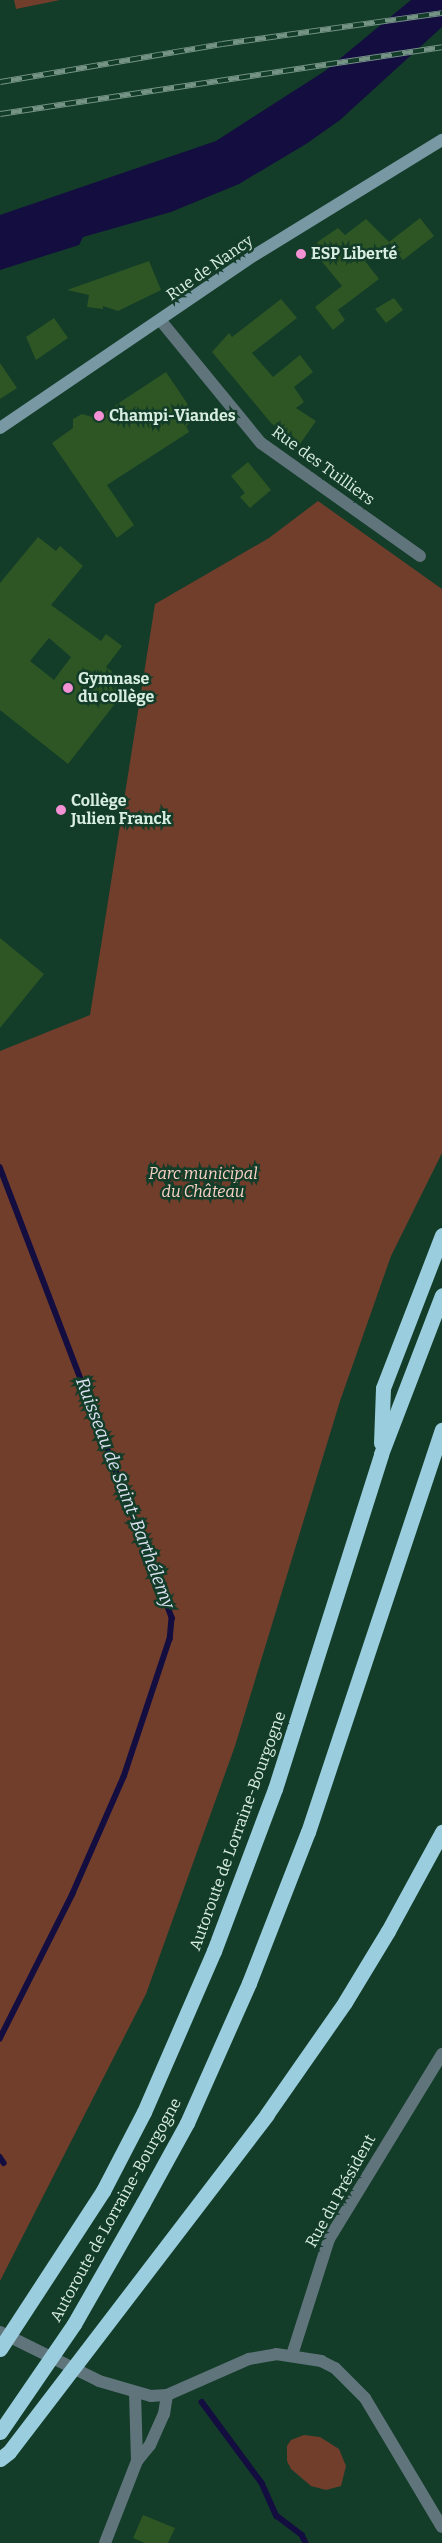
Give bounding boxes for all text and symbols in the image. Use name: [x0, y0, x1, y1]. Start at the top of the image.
street label: Rue de Nancy: [163, 231, 257, 305]
place label: ESP Liberté: [311, 244, 397, 264]
marker: ESP Liberté: [295, 248, 307, 260]
place label: Champi-Viandes: [109, 406, 236, 426]
marker: Champi-Viandes: [93, 410, 105, 422]
street label: Rue des Tuilliers: [268, 422, 378, 510]
place label: Gymnase du collège: [78, 669, 154, 707]
marker: Gymnase du collège: [62, 682, 74, 694]
place label: Collège Julien Franck: [71, 791, 171, 829]
marker: Collège Julien Franck: [55, 804, 67, 816]
park label: Parc municipal du Château: [148, 1164, 258, 1202]
water label: Ruisseau de Saint-Barthélemy: [71, 1374, 179, 1612]
street label: Autoroute de Lorraine-Bourgogne: [186, 1709, 290, 1953]
street label: Autoroute de Lorraine-Bourgogne: [46, 2095, 186, 2325]
street label: Rue du Président: [302, 2131, 380, 2251]

